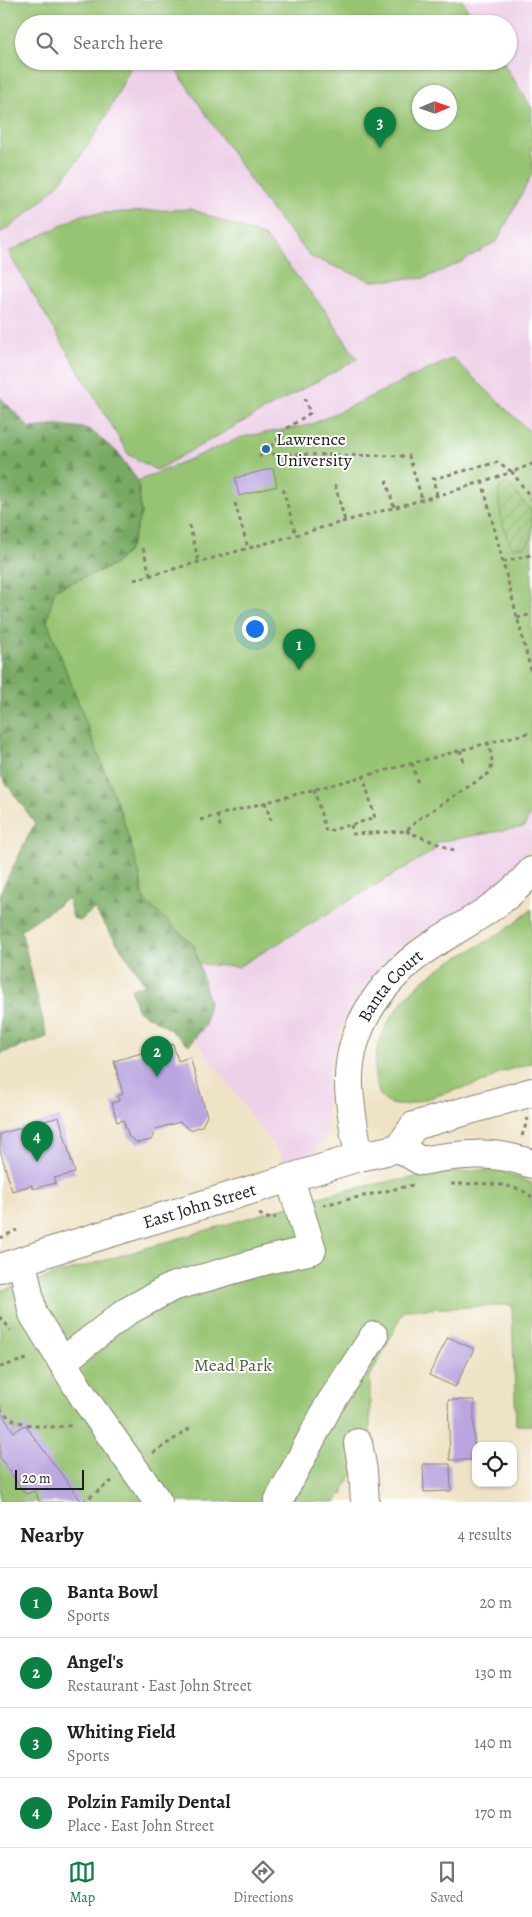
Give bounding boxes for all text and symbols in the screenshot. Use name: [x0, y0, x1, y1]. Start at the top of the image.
search box: [15, 15, 517, 70]
icon: search: [33, 29, 61, 57]
text: Search here: [73, 30, 163, 56]
north arrow: [412, 85, 457, 130]
pin: 3: [364, 107, 396, 148]
place label: Lawrence University: [276, 427, 353, 472]
marker: Lawrence University: [260, 443, 272, 455]
your location: [242, 616, 268, 642]
pin: 1: [283, 629, 315, 670]
street label: Banta Court: [352, 944, 428, 1026]
pin: 2: [141, 1036, 173, 1077]
pin: 4: [21, 1121, 53, 1162]
street label: East John Street: [140, 1177, 259, 1234]
park label: Mead Park: [194, 1353, 272, 1377]
map controls: [472, 1442, 517, 1487]
button: locate: [472, 1442, 517, 1487]
scale bar: [15, 1467, 84, 1490]
text: 20 m: [22, 1469, 51, 1488]
text: Nearby: [20, 1521, 83, 1549]
text: 4 results: [458, 1524, 512, 1546]
text: Banta Bowl: [67, 1579, 158, 1605]
text: 1: [33, 1592, 39, 1614]
text: 20 m: [479, 1592, 512, 1614]
text: Sports: [67, 1605, 110, 1627]
text: Angel's: [67, 1649, 124, 1675]
text: 2: [32, 1662, 40, 1684]
text: 130 m: [475, 1662, 512, 1684]
text: Restaurant · East John Street: [67, 1675, 252, 1697]
text: Whiting Field: [67, 1719, 176, 1745]
text: 3: [33, 1732, 39, 1754]
text: 140 m: [474, 1732, 512, 1754]
text: Sports: [67, 1745, 110, 1767]
text: Polzin Family Dental: [67, 1789, 230, 1815]
text: 4: [32, 1802, 40, 1824]
text: 170 m: [475, 1802, 512, 1824]
text: Place · East John Street: [67, 1815, 214, 1837]
tab: Map: [68, 1858, 96, 1907]
tab: Directions: [233, 1858, 293, 1907]
tab: Saved: [430, 1858, 464, 1907]

